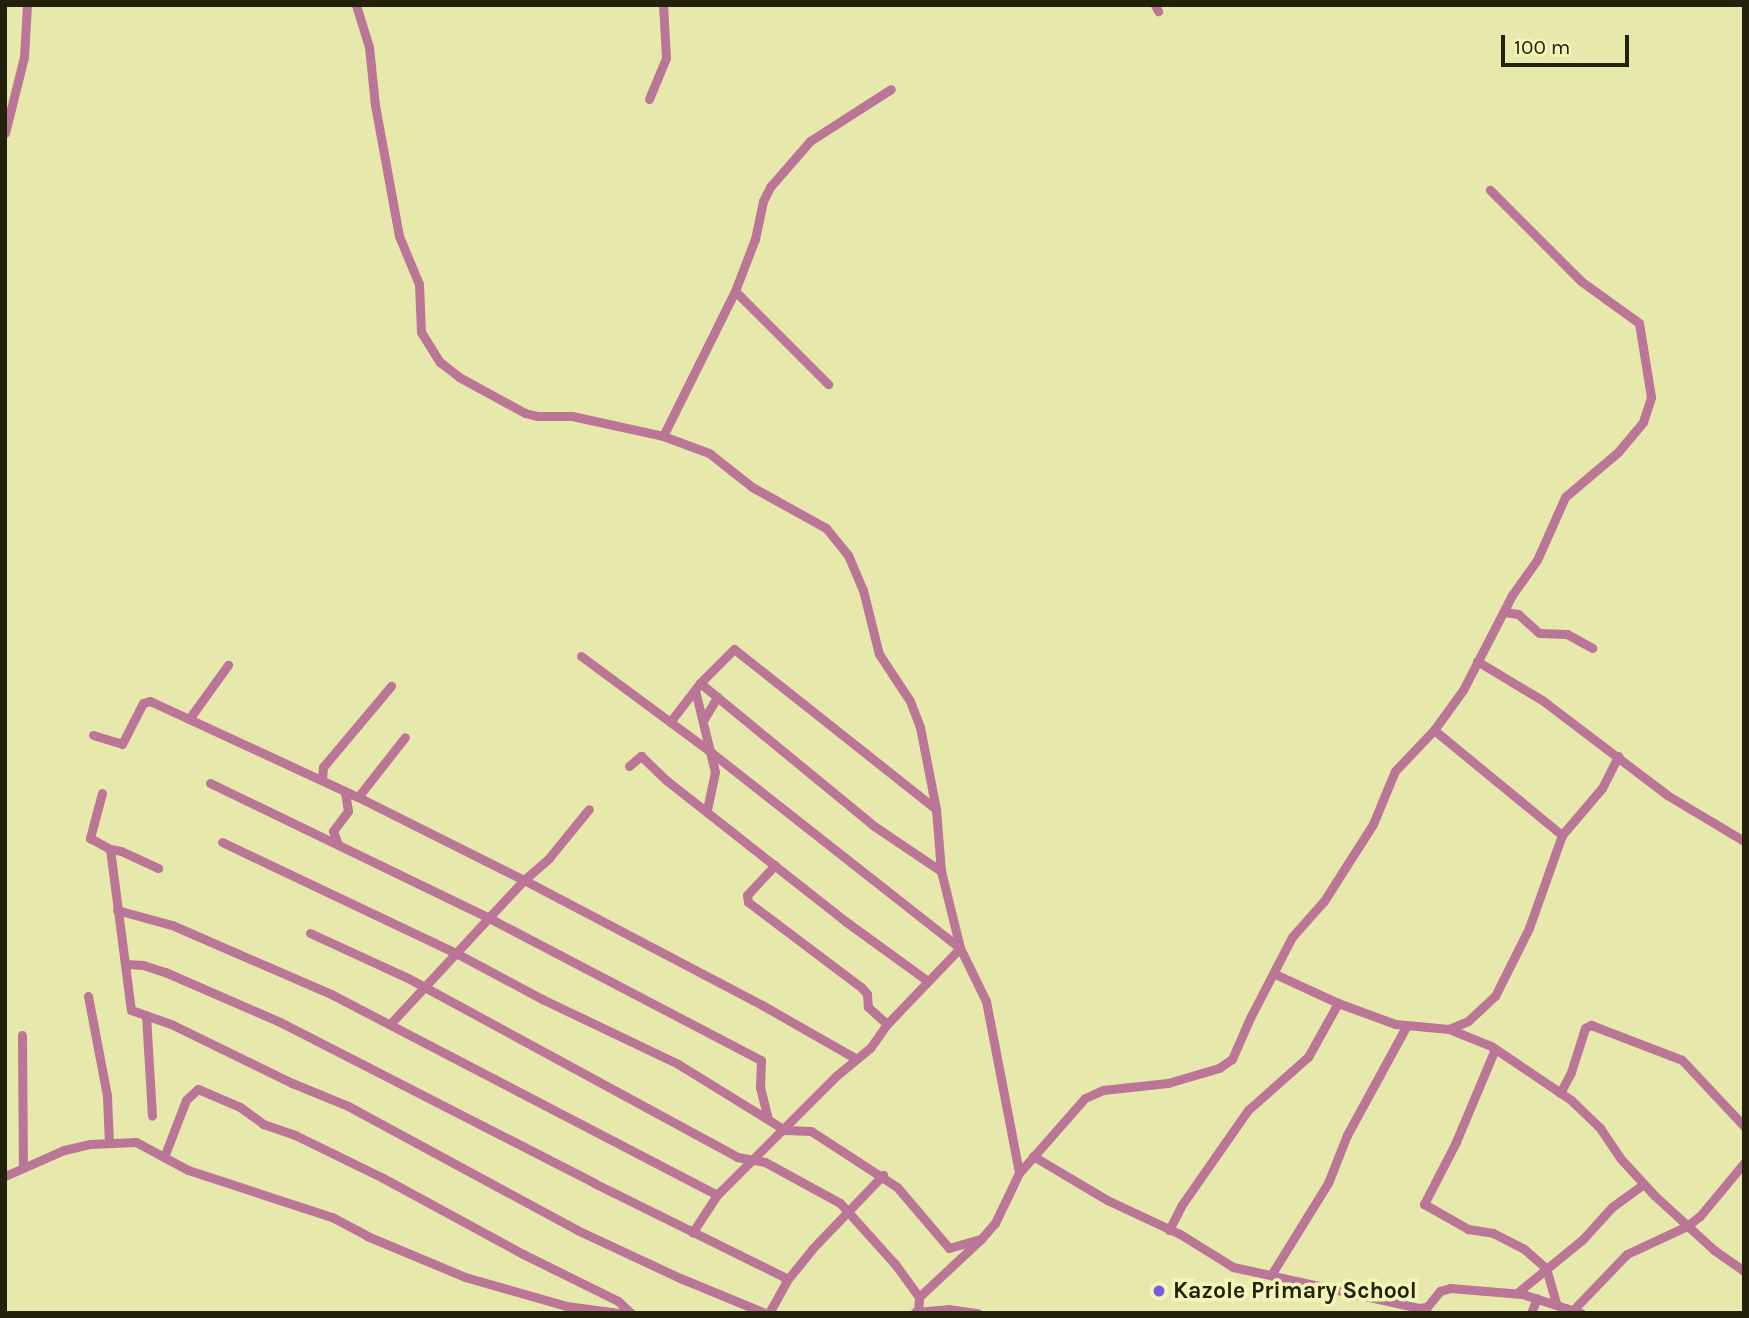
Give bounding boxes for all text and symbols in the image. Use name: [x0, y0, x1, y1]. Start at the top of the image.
scale bar: [1504, 21, 1632, 65]
text: 100 m: [1514, 35, 1571, 59]
place label: Kazole Primary School: [1173, 1277, 1417, 1305]
marker: Kazole Primary School: [1151, 1283, 1167, 1299]

